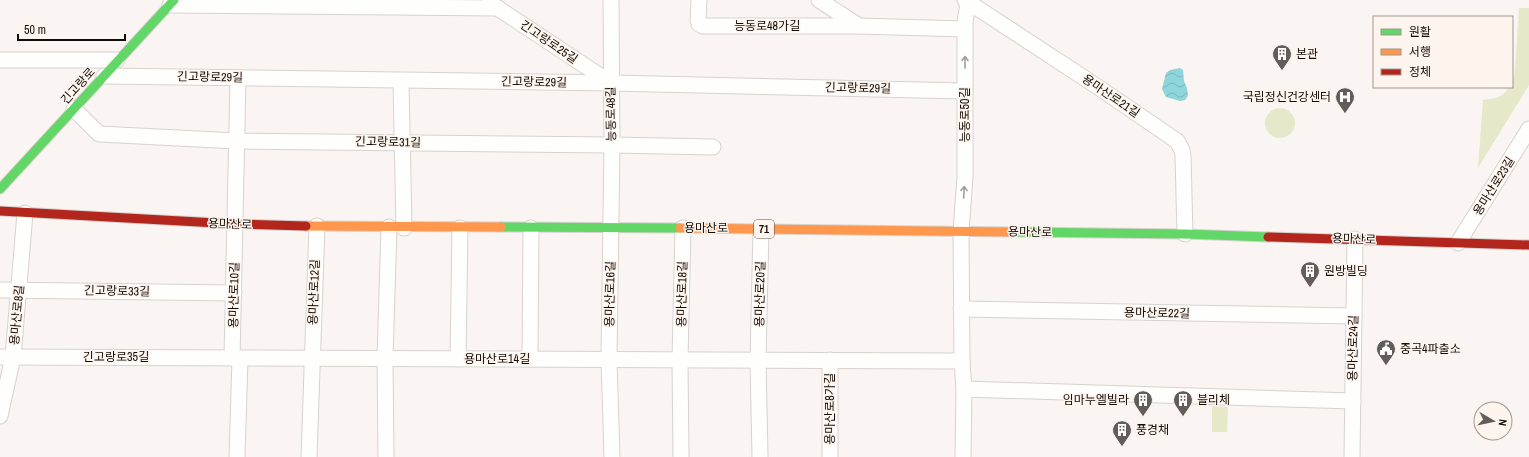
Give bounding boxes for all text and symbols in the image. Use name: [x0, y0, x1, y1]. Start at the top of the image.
scale bar: [18, 16, 125, 42]
legend: [1373, 16, 1513, 88]
street label: 긴고랑로25길: [517, 17, 581, 67]
street label: 능동로48가길: [734, 18, 800, 34]
text: 50 m: [24, 22, 46, 38]
text: 원활: [1409, 24, 1431, 40]
building icon: 본관: [1271, 43, 1293, 71]
text: 서행: [1409, 44, 1431, 60]
place label: 본관: [1296, 46, 1318, 62]
one-way arrow: [961, 56, 969, 69]
street label: 긴고랑로: [57, 64, 99, 108]
text: 정체: [1409, 64, 1431, 80]
street label: 긴고랑로29길: [177, 68, 243, 86]
street label: 용마산로21길: [1079, 71, 1143, 121]
street label: 긴고랑로29길: [501, 73, 567, 91]
street label: 긴고랑로29길: [825, 79, 891, 97]
street label: 능동로48길: [603, 86, 619, 142]
hospital icon: 국립정신건강센터: [1334, 86, 1356, 114]
street label: 능동로50길: [957, 87, 973, 143]
place label: 국립정신건강센터: [1243, 89, 1331, 105]
street label: 긴고랑로31길: [355, 133, 421, 151]
street label: 용마산로23길: [1470, 154, 1518, 218]
one-way arrow: [960, 186, 967, 199]
street label: 용마산로: [208, 215, 252, 233]
street label: 용마산로: [684, 220, 728, 236]
road number: 71: [754, 220, 774, 238]
street label: 용마산로: [1008, 224, 1052, 240]
street label: 용마산로: [1332, 230, 1376, 248]
street label: 용마산로12길: [305, 259, 323, 325]
building icon: 원방빌딩: [1299, 260, 1321, 288]
street label: 용마산로16길: [601, 261, 619, 327]
street label: 용마산로18길: [673, 261, 691, 327]
street label: 용마산로20길: [751, 261, 769, 327]
street label: 용마산로10길: [225, 262, 243, 328]
place label: 원방빌딩: [1324, 263, 1368, 279]
street label: 긴고랑로33길: [84, 282, 150, 300]
street label: 용마산로8길: [6, 284, 28, 346]
street label: 용마산로22길: [1124, 304, 1190, 322]
street label: 용마산로24길: [1344, 315, 1362, 381]
public building icon: 중곡4파출소: [1375, 338, 1397, 366]
place label: 중곡4파출소: [1400, 341, 1461, 357]
street label: 긴고랑로35길: [83, 349, 149, 365]
street label: 용마산로14길: [464, 351, 530, 367]
street label: 용마산로8가길: [822, 373, 838, 445]
building icon: 임마누엘빌라: [1132, 389, 1154, 417]
building icon: 블리체: [1172, 389, 1194, 417]
place label: 임마누엘빌라: [1063, 392, 1129, 408]
place label: 블리체: [1197, 392, 1230, 408]
north arrow: [1473, 401, 1513, 441]
text: N: [1495, 418, 1510, 427]
building icon: 풍경채: [1111, 419, 1133, 447]
place label: 풍경채: [1136, 422, 1169, 438]

